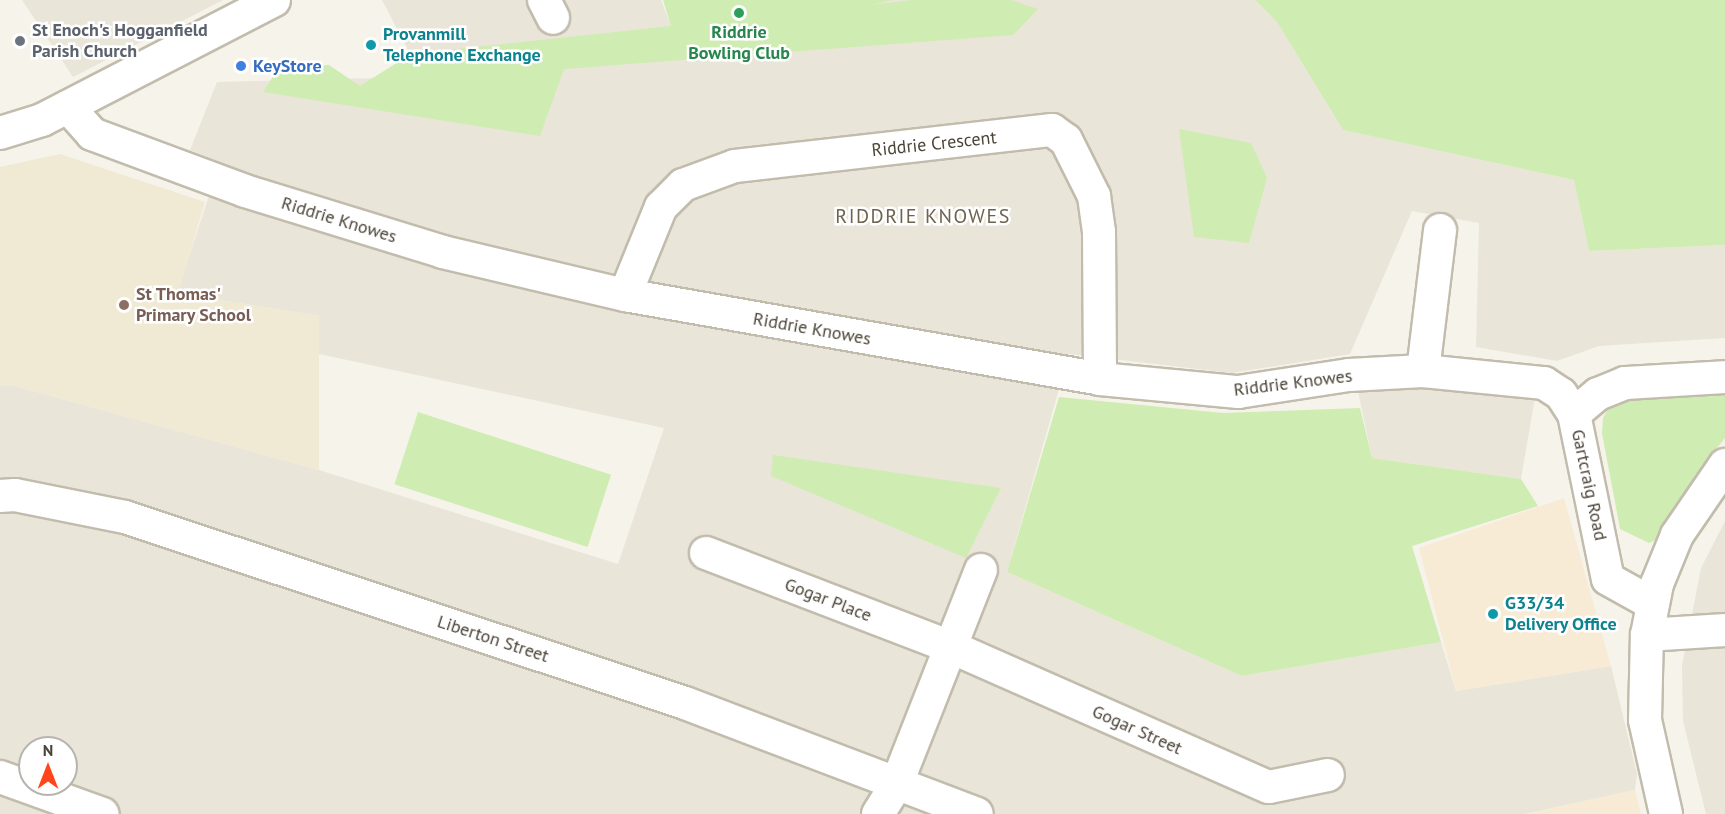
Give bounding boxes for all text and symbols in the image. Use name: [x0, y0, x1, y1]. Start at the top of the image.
marker: Riddrie Bowling Club: [732, 6, 746, 20]
place label: St Enoch's Hogganfield Parish Church: [32, 20, 208, 63]
place label: Riddrie Bowling Club: [688, 22, 790, 64]
place label: Provanmill Telephone Exchange: [383, 24, 541, 66]
marker: St Enoch's Hogganfield Parish Church: [13, 34, 27, 48]
marker: Provanmill Telephone Exchange: [364, 38, 378, 52]
place label: KeyStore: [253, 55, 322, 77]
marker: KeyStore: [234, 59, 248, 73]
street label: Riddrie Crescent: [871, 127, 997, 161]
street label: Riddrie Knowes: [279, 192, 399, 248]
district label: RIDDRIE KNOWES: [835, 204, 1011, 228]
place label: St Thomas' Primary School: [136, 284, 252, 326]
marker: St Thomas' Primary School: [117, 298, 131, 312]
street label: Riddrie Knowes: [751, 308, 873, 350]
street label: Riddrie Knowes: [1232, 365, 1354, 401]
street label: Gartcraig Road: [1567, 427, 1611, 543]
street label: Gogar Place: [782, 574, 874, 626]
place label: G33/34 Delivery Office: [1505, 593, 1617, 636]
marker: G33/34 Delivery Office: [1486, 607, 1500, 621]
street label: Liberton Street: [435, 611, 551, 667]
street label: Gogar Street: [1089, 701, 1185, 759]
north arrow: [18, 736, 78, 796]
text: N: [43, 740, 53, 760]

